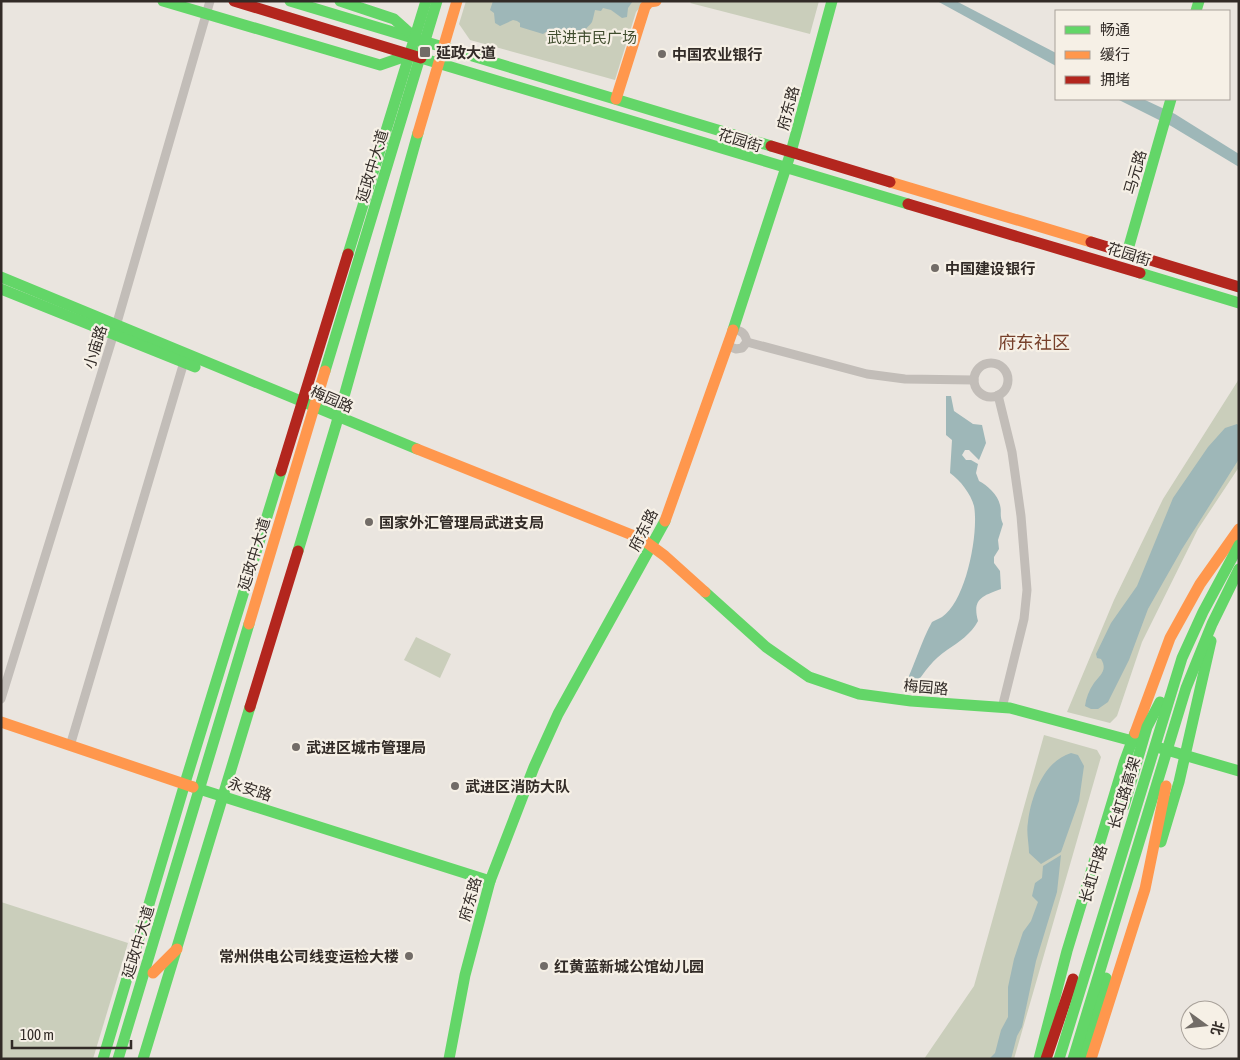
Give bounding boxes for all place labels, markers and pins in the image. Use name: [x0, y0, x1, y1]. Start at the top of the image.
place label: 延政大道: [436, 44, 496, 61]
marker: 延政大道: [418, 45, 432, 59]
place label: 中国农业银行: [672, 46, 762, 63]
marker: 中国农业银行: [656, 48, 668, 60]
place label: 中国建设银行: [945, 260, 1035, 277]
marker: 中国建设银行: [929, 262, 941, 274]
place label: 国家外汇管理局武进支局: [379, 514, 544, 531]
marker: 国家外汇管理局武进支局: [363, 516, 375, 528]
place label: 武进区城市管理局: [306, 739, 426, 756]
marker: 武进区城市管理局: [290, 741, 302, 753]
place label: 武进区消防大队: [465, 778, 570, 795]
marker: 武进区消防大队: [449, 780, 461, 792]
place label: 常州供电公司线变运检大楼: [219, 948, 399, 965]
marker: 常州供电公司线变运检大楼: [403, 950, 415, 962]
place label: 红黄蓝新城公馆幼儿园: [554, 958, 704, 975]
marker: 红黄蓝新城公馆幼儿园: [538, 960, 550, 972]

